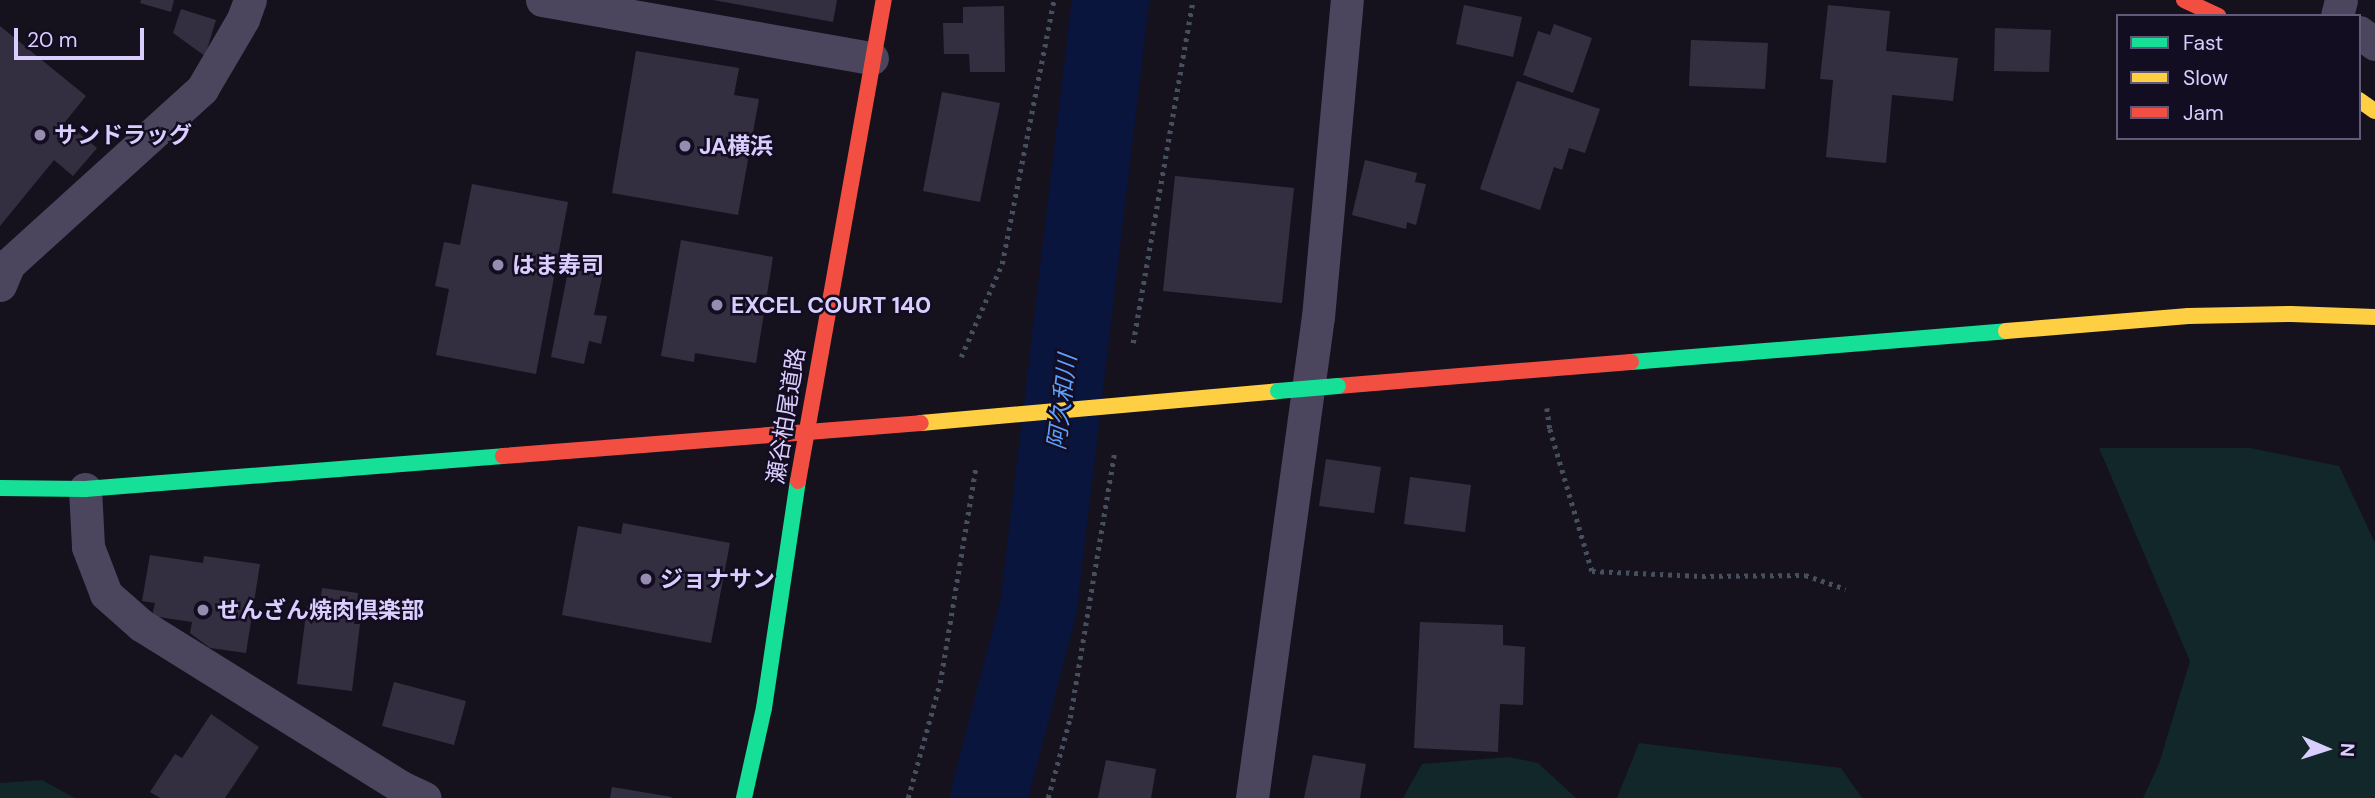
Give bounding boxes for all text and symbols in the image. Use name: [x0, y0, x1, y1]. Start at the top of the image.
scale bar: [18, 14, 147, 58]
legend: [2116, 14, 2361, 140]
text: 20 m: [27, 26, 78, 54]
text: Fast: [2183, 29, 2223, 57]
text: Slow: [2183, 64, 2228, 92]
text: Jam: [2183, 99, 2224, 127]
place label: サンドラッグ: [54, 121, 192, 149]
marker: サンドラッグ: [32, 127, 48, 143]
place label: JA横浜: [699, 132, 773, 160]
marker: JA横浜: [677, 138, 693, 154]
place label: はま寿司: [512, 251, 604, 279]
marker: はま寿司: [490, 257, 506, 273]
place label: EXCEL COURT 140: [731, 291, 931, 319]
marker: EXCEL COURT 140: [709, 297, 725, 313]
street label: 瀬谷柏尾道路: [762, 346, 810, 486]
water label: 阿久和川: [1042, 353, 1082, 451]
place label: ジョナサン: [660, 565, 775, 593]
marker: ジョナサン: [638, 571, 654, 587]
place label: せんざん焼肉倶楽部: [217, 596, 424, 624]
marker: せんざん焼肉倶楽部: [195, 602, 211, 618]
north arrow: [2291, 714, 2361, 784]
text: N: [2335, 743, 2360, 758]

